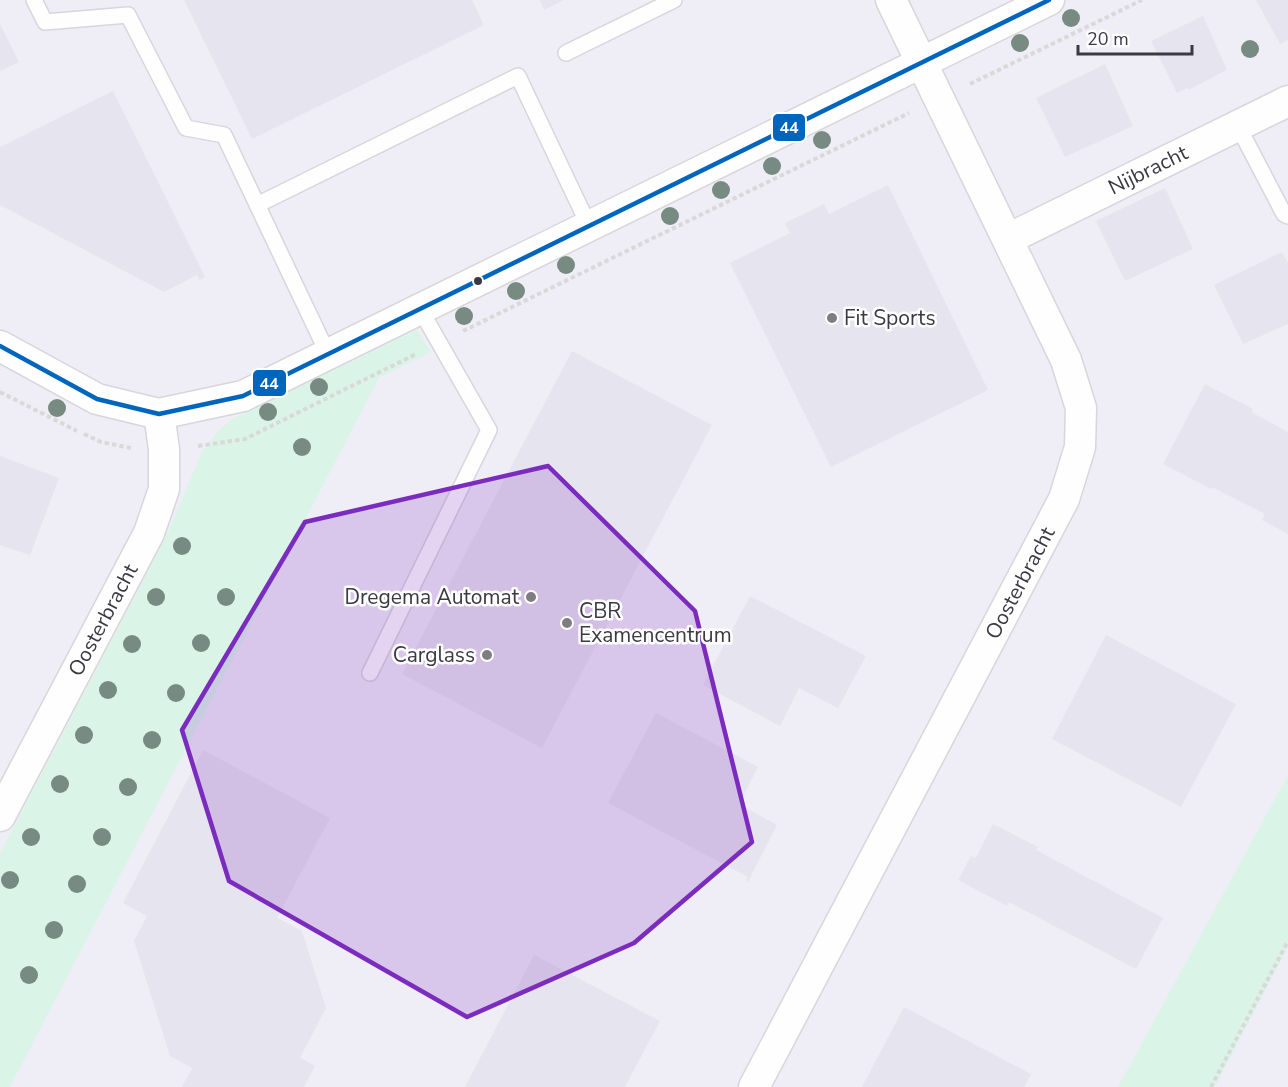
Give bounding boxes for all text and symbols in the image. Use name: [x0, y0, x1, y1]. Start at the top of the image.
scale bar: [1078, 18, 1192, 56]
text: 20 m: [1087, 27, 1129, 51]
line badge: 44: [772, 113, 806, 142]
text: 44: [779, 117, 799, 139]
street label: Nijbracht: [1104, 138, 1193, 201]
unlabelled marker: [472, 275, 484, 287]
place label: Fit Sports: [844, 304, 935, 332]
marker: Fit Sports: [825, 311, 839, 325]
line badge: 44: [252, 369, 287, 397]
text: 44: [259, 373, 279, 395]
street label: Oosterbracht: [979, 521, 1062, 644]
street label: Oosterbracht: [62, 558, 145, 681]
place label: Dregema Automat: [344, 583, 520, 611]
marker: Dregema Automat: [524, 590, 538, 604]
place label: CBR Examencentrum: [579, 597, 732, 649]
marker: CBR Examencentrum: [560, 616, 574, 630]
place label: Carglass: [393, 641, 475, 669]
marker: Carglass: [480, 648, 494, 662]

